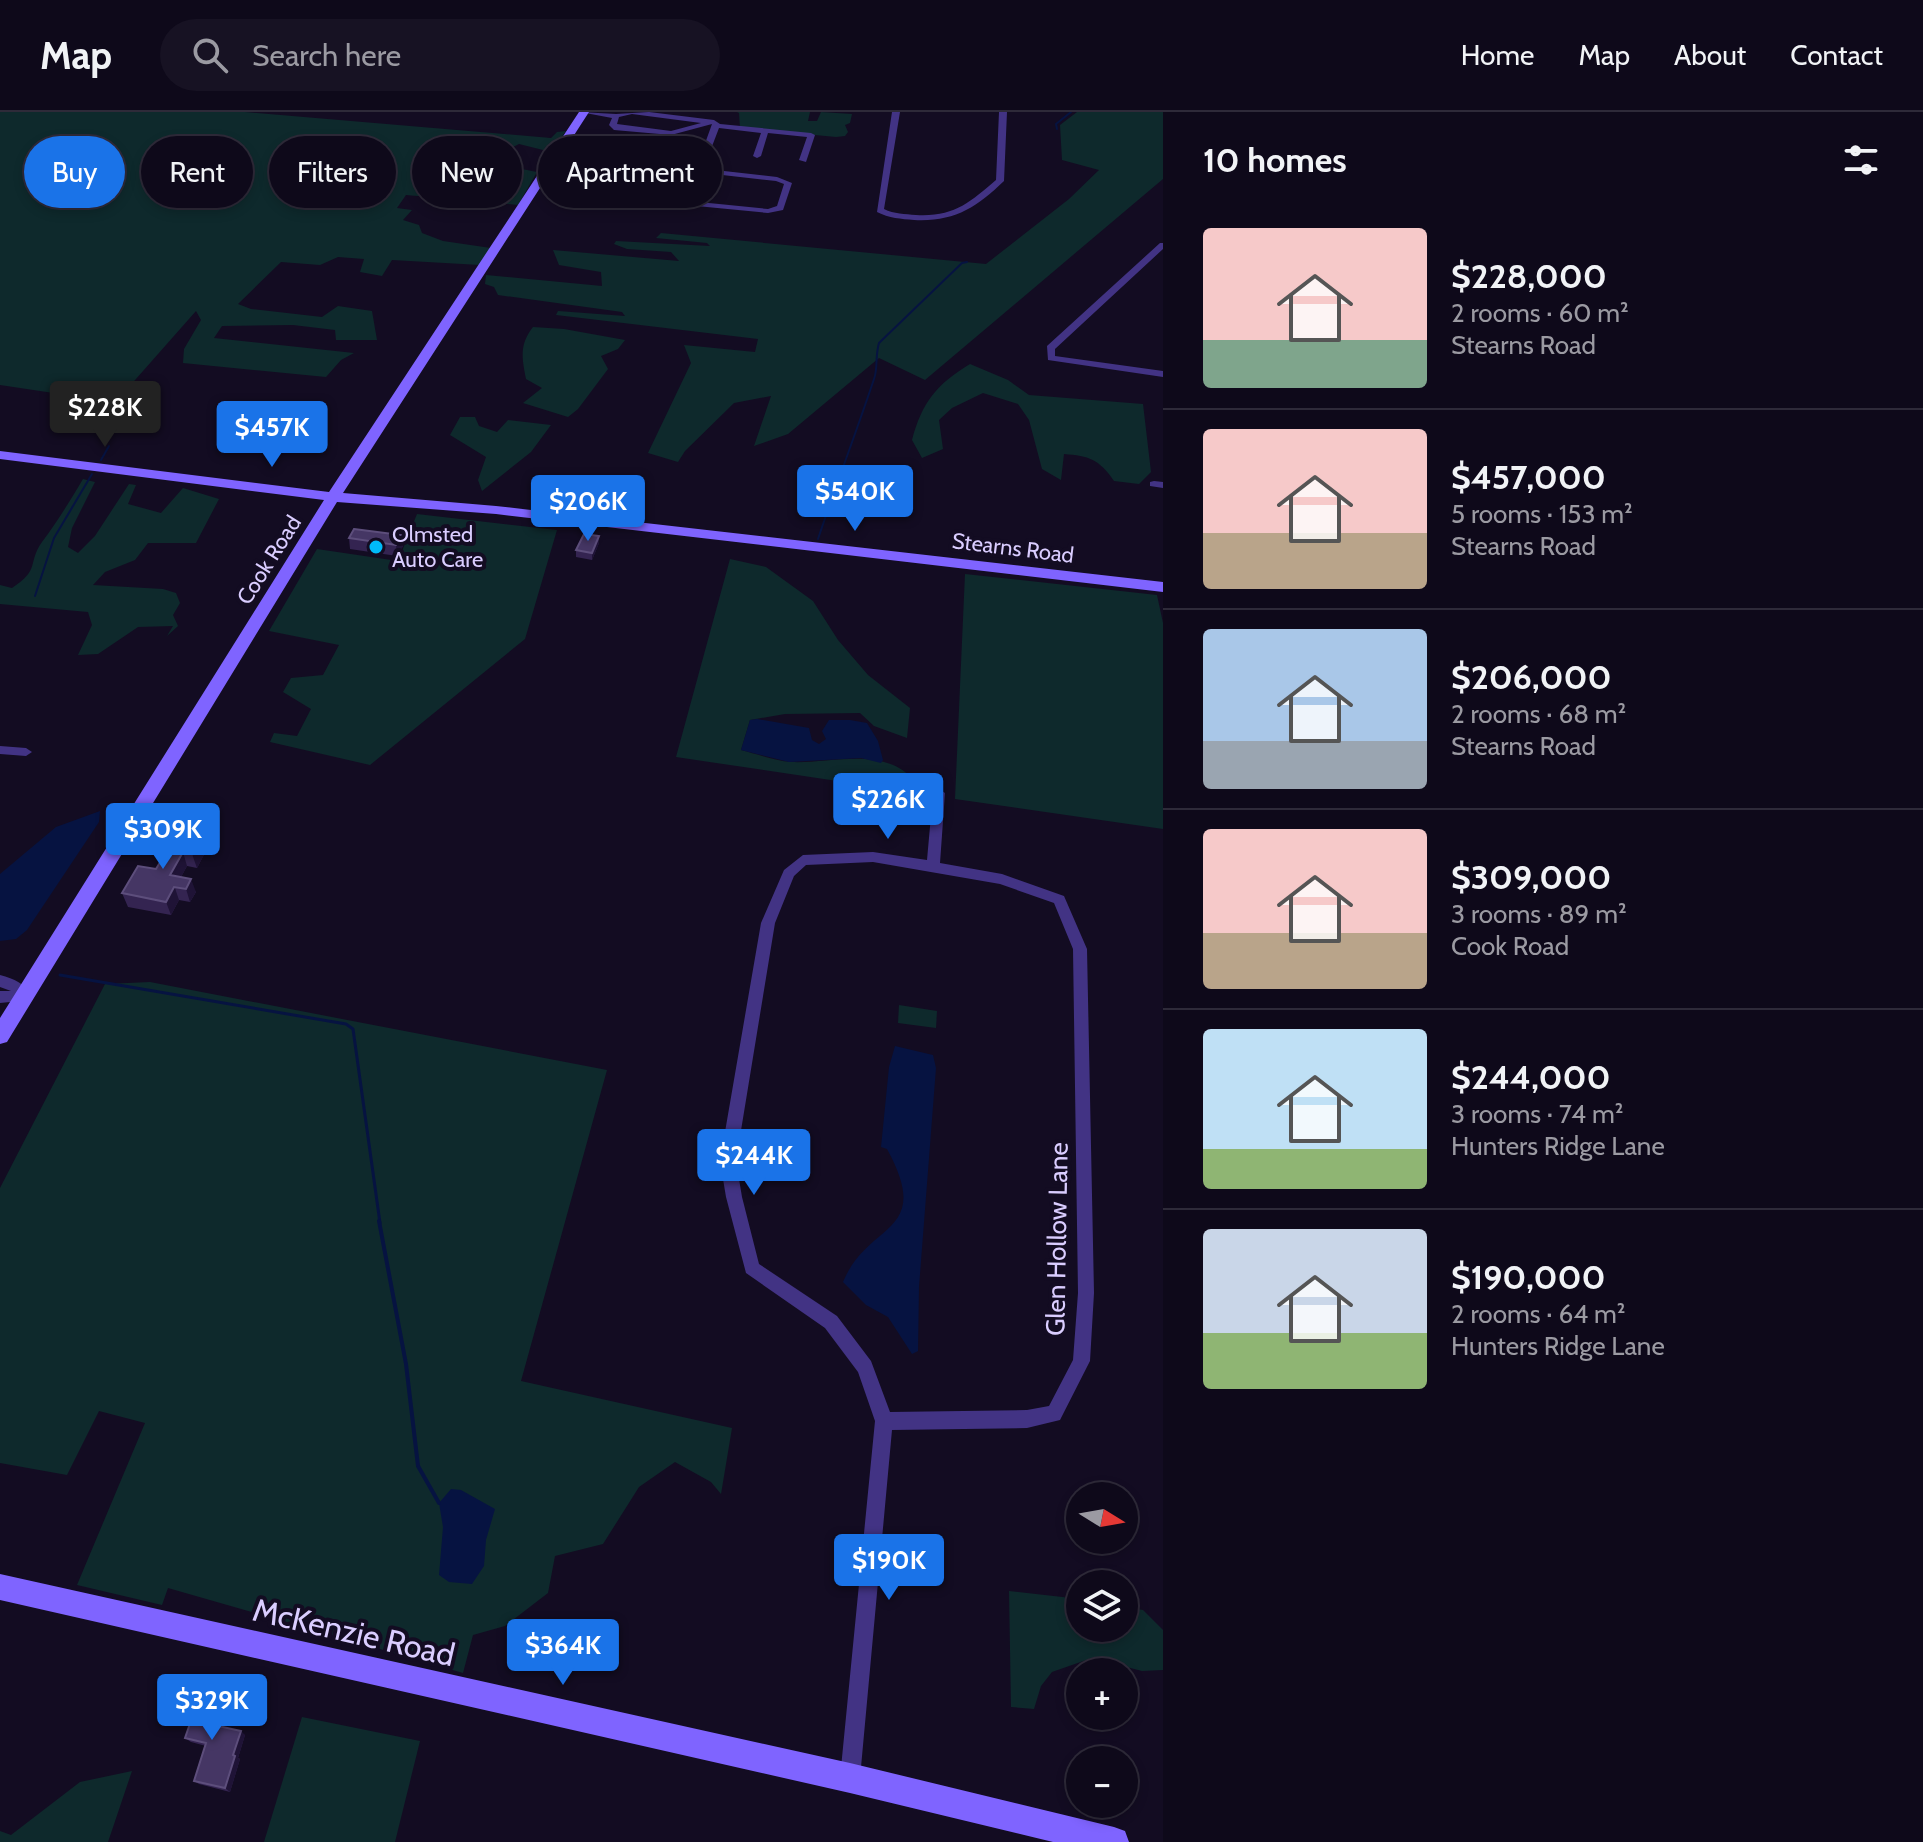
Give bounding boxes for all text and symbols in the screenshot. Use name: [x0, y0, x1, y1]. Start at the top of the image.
search box: [160, 19, 720, 91]
text: Map: [40, 32, 112, 79]
icon: search: [188, 33, 232, 77]
text: Search here: [252, 37, 401, 74]
text: Home: [1461, 38, 1534, 72]
text: Map: [1578, 38, 1630, 72]
text: About: [1674, 38, 1746, 72]
text: Contact: [1790, 38, 1883, 72]
chip: Buy: [24, 136, 125, 208]
chip: Rent: [141, 136, 253, 208]
chip: Filters: [269, 136, 396, 208]
chip: New: [412, 136, 522, 208]
chip: Apartment: [538, 136, 722, 208]
icon: filters: [1839, 138, 1883, 182]
text: 10 homes: [1203, 139, 1347, 181]
text: $228,000: [1451, 255, 1607, 297]
icon: home: [1267, 260, 1363, 356]
text: 2 rooms · 60 m²: [1451, 297, 1629, 329]
text: Stearns Road: [1451, 329, 1596, 361]
pin: $228K: [49, 381, 161, 449]
text: $228K: [68, 391, 142, 423]
pin: $457K: [216, 401, 328, 469]
text: $457K: [235, 411, 309, 443]
text: $457,000: [1451, 456, 1606, 498]
icon: home: [1267, 461, 1363, 557]
pin: $540K: [799, 465, 911, 533]
pin: $206K: [532, 475, 644, 543]
text: $540K: [815, 475, 895, 507]
text: $206K: [549, 485, 627, 517]
text: 5 rooms · 153 m²: [1451, 498, 1633, 530]
street label: Cook Road: [231, 510, 307, 610]
place label: Olmsted Auto Care: [392, 521, 483, 573]
street label: Stearns Road: [950, 527, 1076, 569]
text: Stearns Road: [1451, 530, 1596, 562]
marker: Olmsted Auto Care: [367, 538, 385, 556]
text: $206,000: [1451, 656, 1611, 698]
icon: home: [1267, 661, 1363, 757]
text: 2 rooms · 68 m²: [1451, 698, 1626, 730]
text: Stearns Road: [1451, 730, 1596, 762]
pin: $226K: [832, 773, 944, 841]
text: $226K: [851, 783, 925, 815]
pin: $309K: [107, 803, 219, 871]
text: $309K: [124, 813, 202, 845]
text: $309,000: [1451, 856, 1611, 898]
icon: home: [1267, 861, 1363, 957]
text: 3 rooms · 89 m²: [1451, 898, 1627, 930]
text: Cook Road: [1451, 930, 1569, 962]
text: $244,000: [1451, 1056, 1611, 1098]
icon: home: [1267, 1061, 1363, 1157]
text: 3 rooms · 74 m²: [1451, 1098, 1623, 1130]
pin: $244K: [698, 1129, 810, 1197]
text: Hunters Ridge Lane: [1451, 1130, 1665, 1162]
text: $244K: [715, 1139, 793, 1171]
street label: Glen Hollow Lane: [1039, 1142, 1075, 1336]
text: $190,000: [1451, 1256, 1606, 1298]
icon: home: [1267, 1261, 1363, 1357]
text: 2 rooms · 64 m²: [1451, 1298, 1626, 1330]
text: Hunters Ridge Lane: [1451, 1330, 1665, 1362]
north arrow: [1066, 1482, 1138, 1554]
map controls: [1066, 1482, 1138, 1818]
pin: $190K: [833, 1534, 945, 1602]
text: $190K: [852, 1544, 926, 1576]
button: layers: [1066, 1570, 1138, 1642]
street label: McKenzie Road: [249, 1590, 459, 1674]
pin: $364K: [507, 1619, 619, 1687]
text: $364K: [525, 1629, 601, 1661]
button: +: [1066, 1658, 1138, 1730]
pin: $329K: [156, 1674, 268, 1742]
text: $329K: [175, 1684, 249, 1716]
button: −: [1066, 1746, 1138, 1818]

